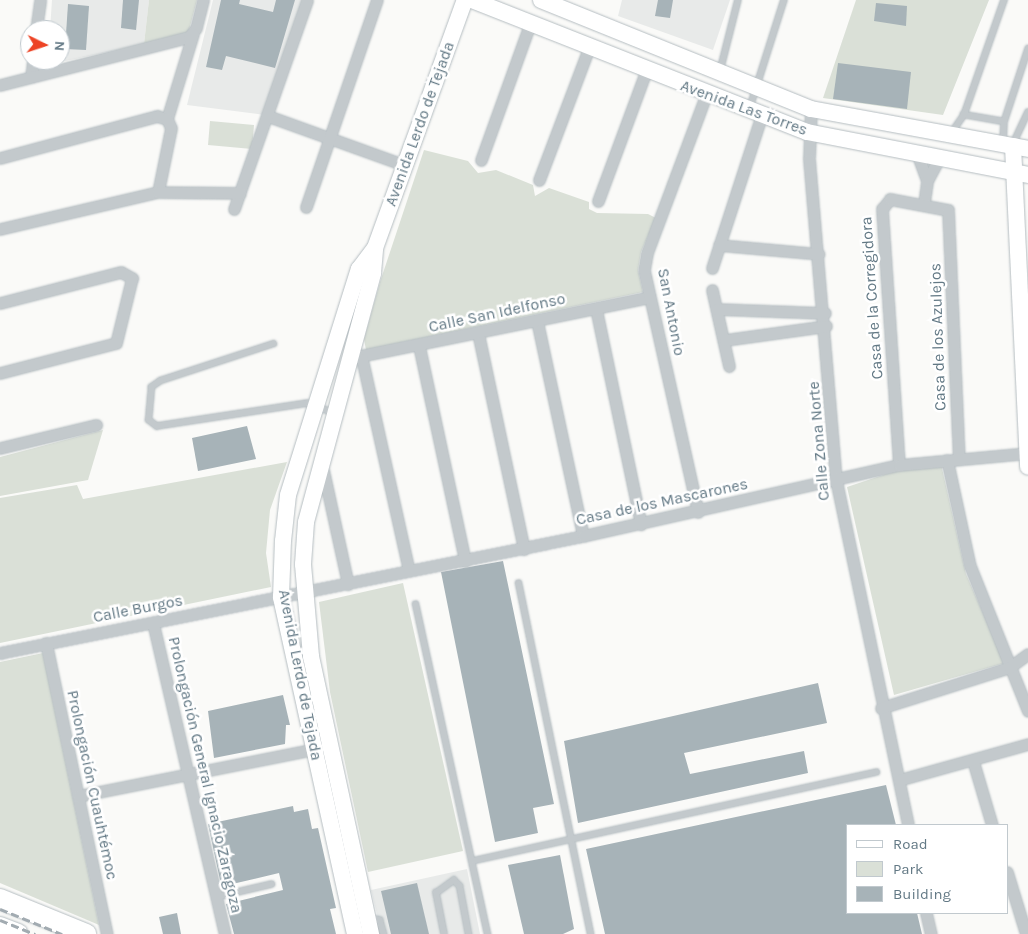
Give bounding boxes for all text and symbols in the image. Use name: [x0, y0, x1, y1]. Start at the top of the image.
north arrow: [20, 20, 70, 70]
street label: Avenida Lerdo de Tejada: [381, 39, 459, 209]
text: N: [51, 40, 68, 52]
street label: Avenida Las Torres: [678, 76, 810, 140]
street label: Casa de la Corregidora: [857, 216, 887, 380]
street label: Casa de los Azulejos: [926, 263, 950, 411]
street label: San Antonio: [653, 267, 689, 357]
street label: Calle San Idelfonso: [427, 289, 567, 337]
street label: Calle Zona Norte: [804, 381, 834, 501]
street label: Casa de los Mascarones: [574, 474, 750, 530]
street label: Avenida Lerdo de Tejada: [274, 588, 326, 762]
street label: Calle Burgos: [92, 591, 184, 627]
street label: Prolongación General Ignacio Zaragoza: [164, 635, 246, 915]
street label: Prolongación Cuauhtémoc: [63, 689, 121, 881]
legend: [846, 824, 1008, 914]
text: Road: [893, 835, 928, 853]
text: Park: [893, 860, 923, 878]
text: Building: [893, 885, 951, 903]

